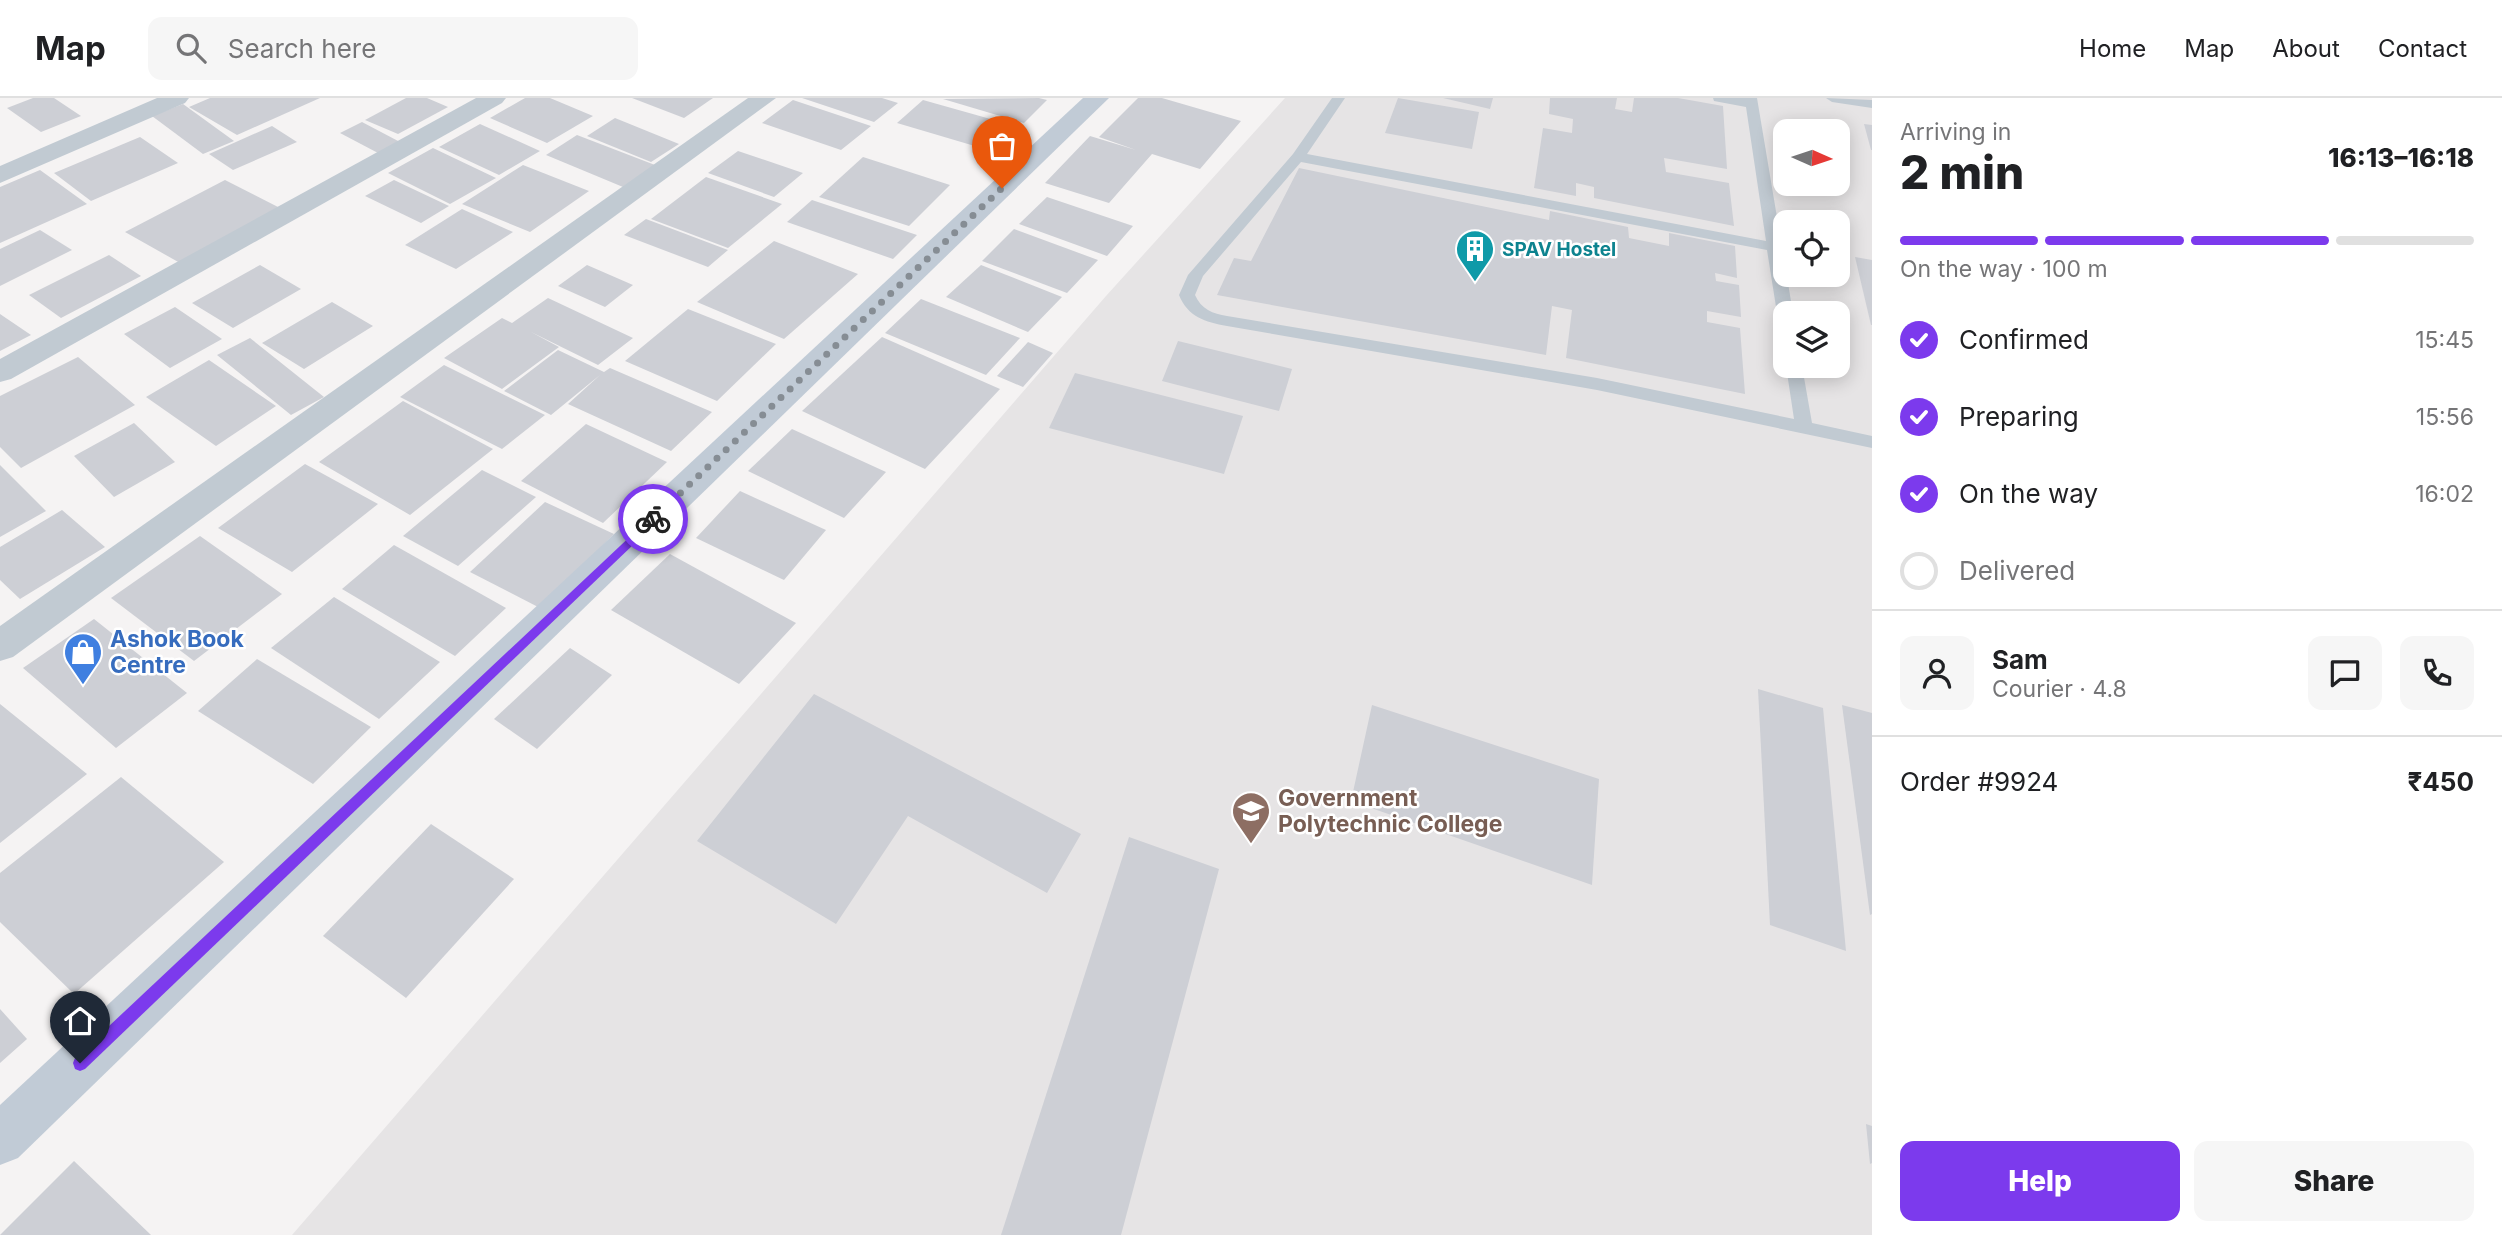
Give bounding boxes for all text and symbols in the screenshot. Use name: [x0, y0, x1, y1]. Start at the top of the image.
search box: [148, 17, 638, 80]
text: Map: [35, 28, 106, 68]
icon: search: [172, 29, 210, 67]
text: Search here: [228, 33, 376, 64]
text: Home: [2079, 34, 2146, 63]
text: Map: [2184, 34, 2234, 63]
text: About: [2272, 34, 2340, 63]
text: Contact: [2378, 34, 2467, 63]
pin: [972, 116, 1032, 188]
text: Arriving in: [1900, 118, 2011, 146]
north arrow: [1773, 119, 1850, 196]
map controls: [1773, 119, 1850, 378]
icon: bag: [983, 127, 1021, 165]
text: 16:13–16:18: [2328, 142, 2474, 173]
text: 2 min: [1900, 144, 2024, 200]
button: locate: [1773, 210, 1850, 287]
building icon: SPAV Hostel: [1454, 228, 1496, 283]
place label: SPAV Hostel: [1502, 238, 1616, 261]
text: On the way · 100 m: [1900, 255, 2108, 283]
button: layers: [1773, 301, 1850, 378]
icon: check: [1900, 321, 1938, 359]
text: Confirmed: [1959, 324, 2089, 355]
text: 15:45: [2415, 326, 2474, 354]
icon: check: [1900, 398, 1938, 436]
text: Preparing: [1959, 401, 2079, 432]
text: 15:56: [2416, 403, 2474, 431]
icon: check: [1900, 475, 1938, 513]
text: On the way: [1959, 478, 2098, 509]
text: 16:02: [2415, 480, 2474, 508]
courier: [618, 484, 688, 554]
icon: bike: [634, 500, 672, 538]
text: Delivered: [1959, 555, 2075, 586]
place label: Ashok Book Centre: [110, 625, 244, 679]
shop icon: Ashok Book Centre: [62, 631, 104, 686]
button: person: [1900, 636, 1974, 710]
button: chat: [2308, 636, 2382, 710]
button: phone: [2400, 636, 2474, 710]
text: Sam: [1992, 644, 2048, 675]
text: Courier · 4.8: [1992, 675, 2127, 703]
text: Order #9924: [1900, 766, 2058, 797]
text: ₹450: [2407, 766, 2474, 797]
place label: Government Polytechnic College: [1278, 784, 1502, 838]
school or university icon: Government Polytechnic College: [1230, 790, 1272, 845]
pin: [50, 991, 110, 1063]
icon: home: [61, 1002, 99, 1040]
button: Help: [1900, 1141, 2180, 1221]
button: Share: [2194, 1141, 2474, 1221]

